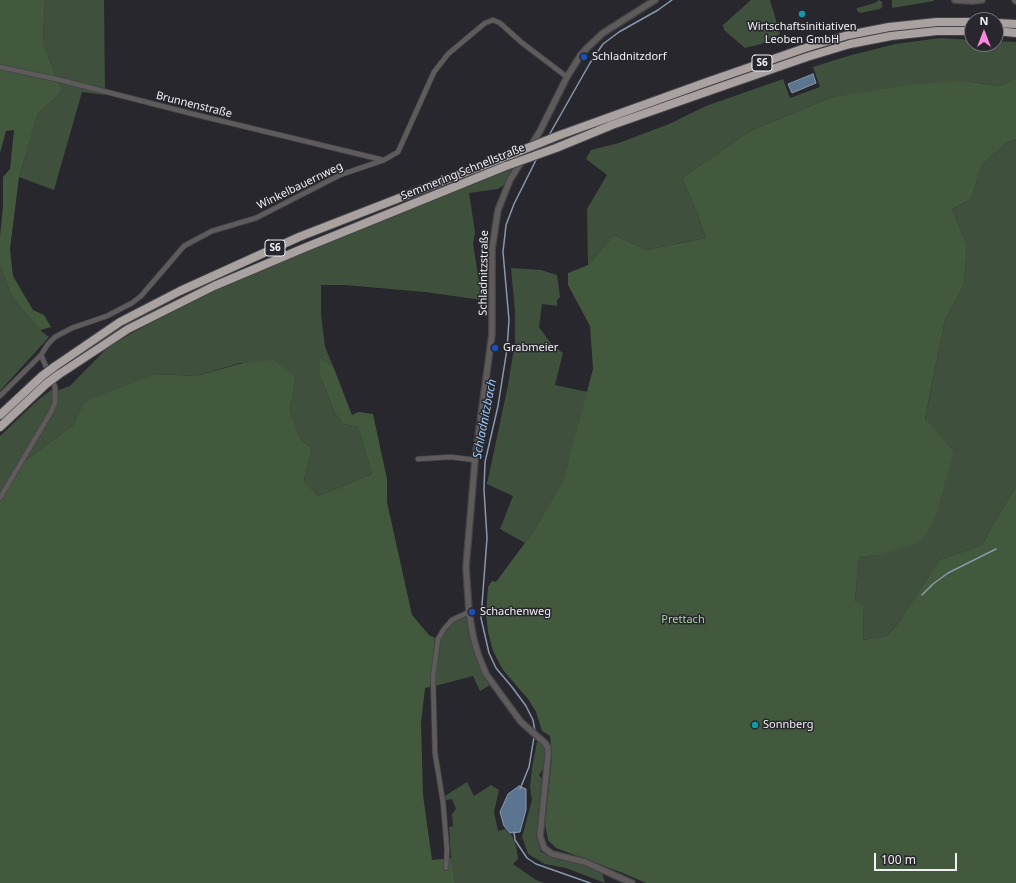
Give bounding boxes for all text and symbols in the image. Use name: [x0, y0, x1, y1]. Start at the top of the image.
marker: Wirtschaftsinitiativen Leoben GmbH: [797, 9, 807, 19]
north arrow: [964, 12, 1004, 52]
text: N: [980, 13, 988, 28]
place label: Wirtschaftsinitiativen Leoben GmbH: [748, 20, 856, 46]
place label: Schladnitzdorf: [592, 50, 666, 64]
marker: Schladnitzdorf: [579, 52, 589, 62]
road number: S6: [752, 55, 772, 71]
street label: Brunnenstraße: [155, 89, 233, 121]
street label: Semmering Schnellstraße: [399, 141, 527, 203]
street label: Winkelbauernweg: [255, 160, 345, 212]
street label: Schladnitzstraße: [477, 230, 491, 316]
road number: S6: [265, 240, 285, 256]
place label: Grabmeier: [503, 341, 558, 355]
marker: Grabmeier: [490, 343, 500, 353]
water label: Schladnitzbach: [470, 378, 500, 460]
place label: Schachenweg: [480, 605, 551, 619]
marker: Schachenweg: [467, 607, 477, 617]
park label: Prettach: [661, 613, 705, 627]
place label: Sonnberg: [763, 718, 813, 732]
marker: Sonnberg: [750, 720, 760, 730]
scale bar: [876, 845, 959, 871]
text: 100 m: [881, 851, 916, 868]

